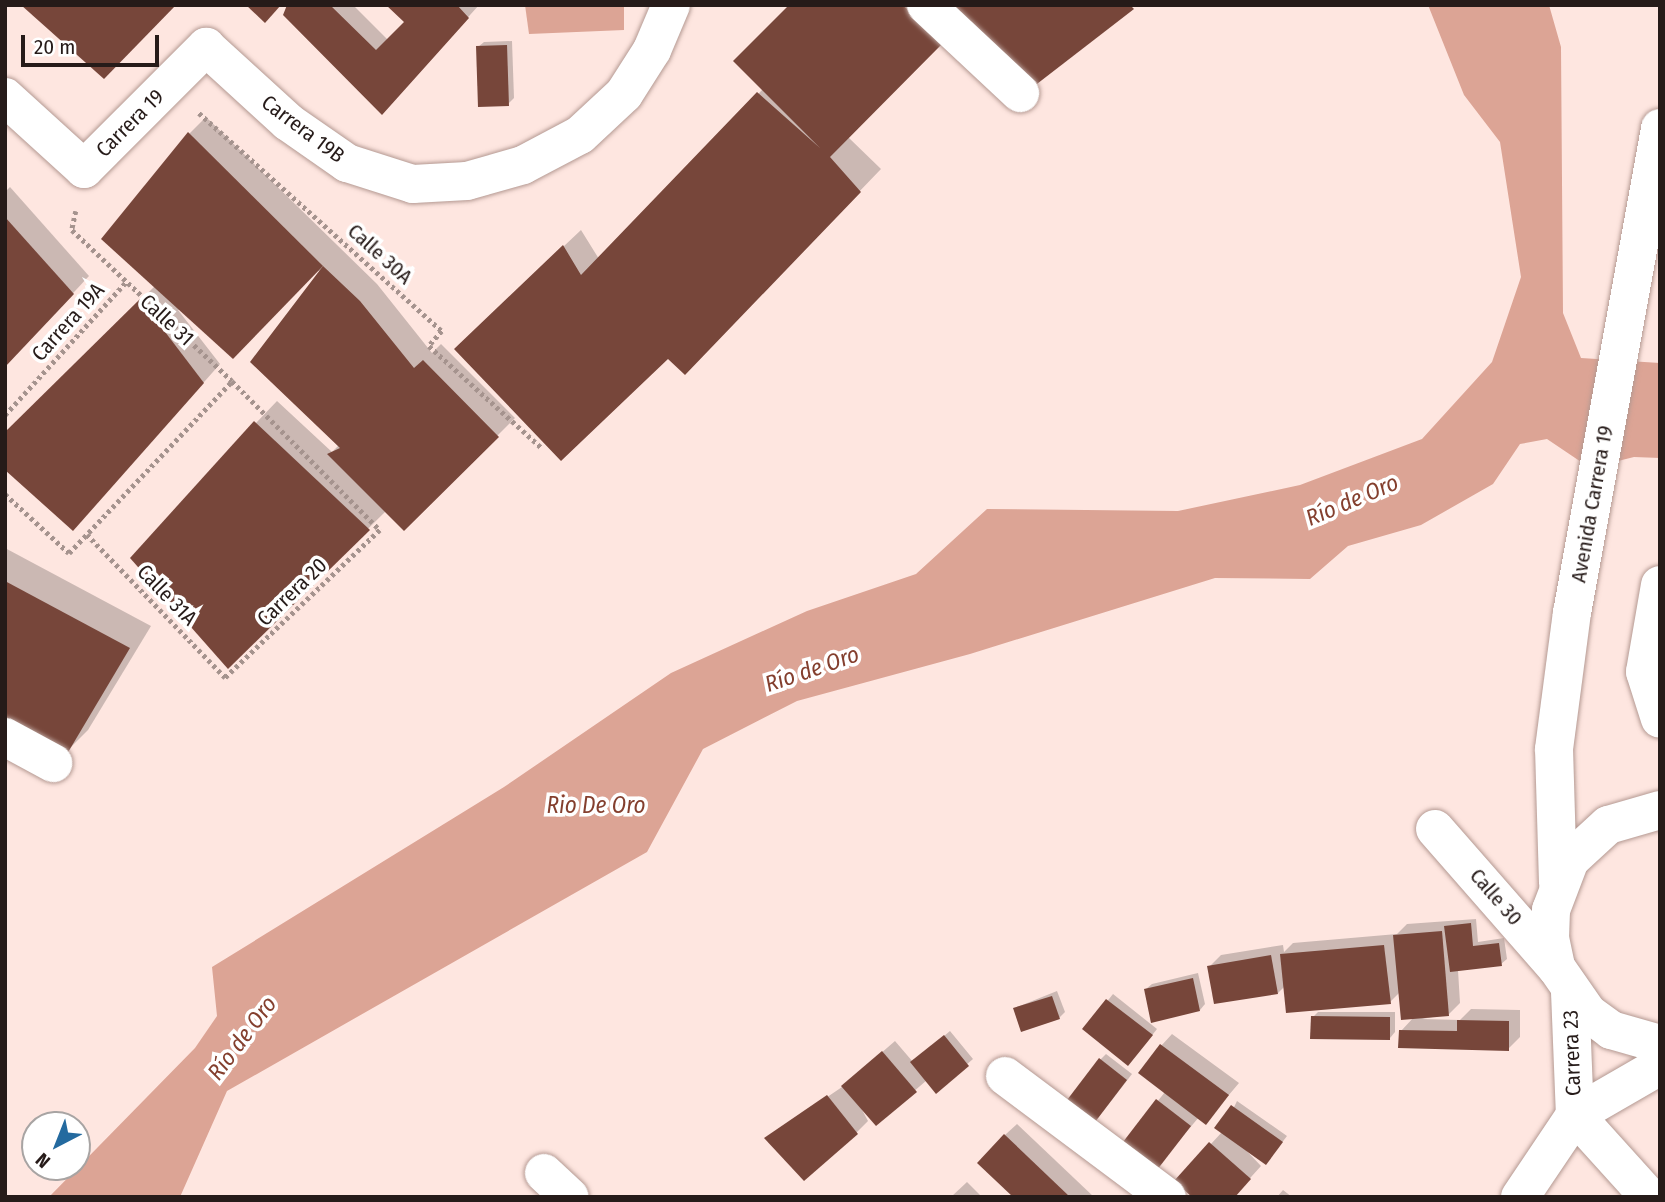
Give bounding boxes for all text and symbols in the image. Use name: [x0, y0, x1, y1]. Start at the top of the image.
scale bar: [24, 21, 163, 65]
text: 20 m: [34, 34, 75, 60]
street label: Carrera 19: [91, 84, 169, 162]
street label: Carrera 19B: [257, 90, 349, 168]
street label: Calle 30A: [342, 218, 418, 290]
street label: Carrera 19A: [26, 278, 110, 366]
street label: Calle 31: [135, 289, 199, 351]
street label: Avenida Carrera 19: [1566, 424, 1618, 584]
water label: Río de Oro: [1302, 468, 1402, 532]
street label: Carrera 20: [252, 553, 332, 631]
street label: Calle 31A: [132, 559, 202, 631]
water label: Río de Oro: [761, 640, 863, 698]
water label: Rio De Oro: [547, 791, 645, 819]
street label: Calle 30: [1464, 863, 1528, 931]
water label: Río de Oro: [202, 991, 282, 1085]
street label: Carrera 23: [1558, 1010, 1586, 1096]
north arrow: [21, 1111, 91, 1181]
text: N: [31, 1148, 55, 1173]

